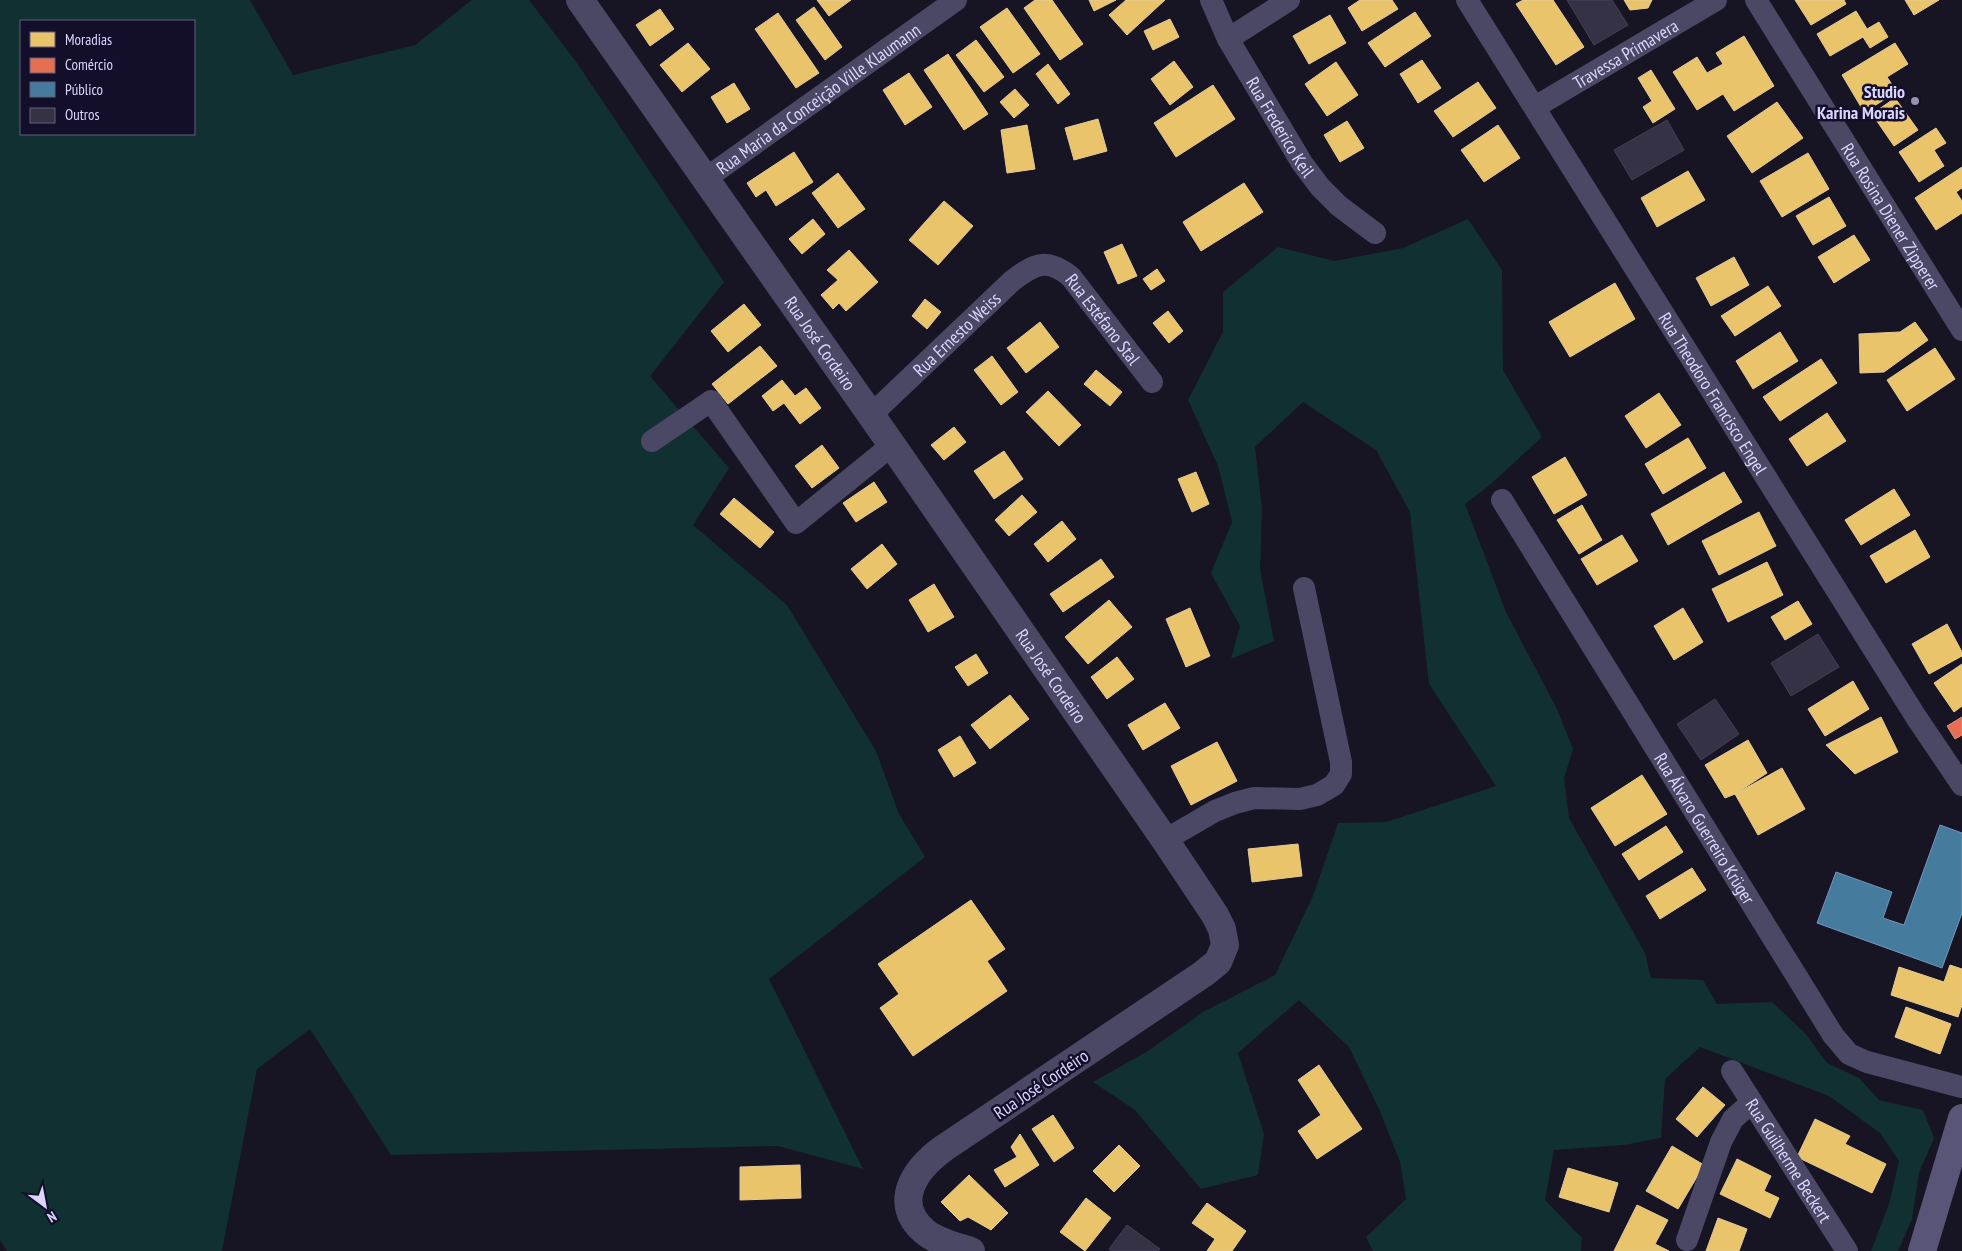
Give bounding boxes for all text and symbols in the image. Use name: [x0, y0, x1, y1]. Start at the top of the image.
street label: Travessa Primavera: [1569, 14, 1682, 94]
street label: Rua Maria da Conceição Ville Klaumann: [712, 18, 925, 179]
legend: [20, 20, 195, 135]
text: Moradias: [65, 30, 112, 49]
text: Comércio: [65, 55, 113, 74]
street label: Rua Frederico Keil: [1242, 73, 1320, 182]
text: Público: [65, 80, 103, 99]
place label: Studio Karina Morais: [1817, 80, 1905, 124]
marker: Studio Karina Morais: [1909, 95, 1921, 107]
text: Outros: [65, 105, 100, 124]
street label: Rua Rosina Diener Zipperer: [1837, 139, 1946, 294]
street label: Rua Estéfano Stal: [1061, 269, 1146, 370]
street label: Rua Ernesto Weiss: [908, 287, 1005, 381]
street label: Rua José Cordeiro: [780, 292, 861, 395]
street label: Rua Theodoro Francisco Engel: [1654, 308, 1773, 479]
street label: Rua José Cordeiro: [1011, 624, 1092, 727]
street label: Rua Álvaro Guerreiro Krüger: [1650, 748, 1761, 908]
street label: Rua José Cordeiro: [989, 1044, 1093, 1124]
street label: Rua Guilherme Beckert: [1741, 1094, 1837, 1227]
north arrow: [20, 1181, 70, 1231]
text: N: [44, 1207, 60, 1227]

